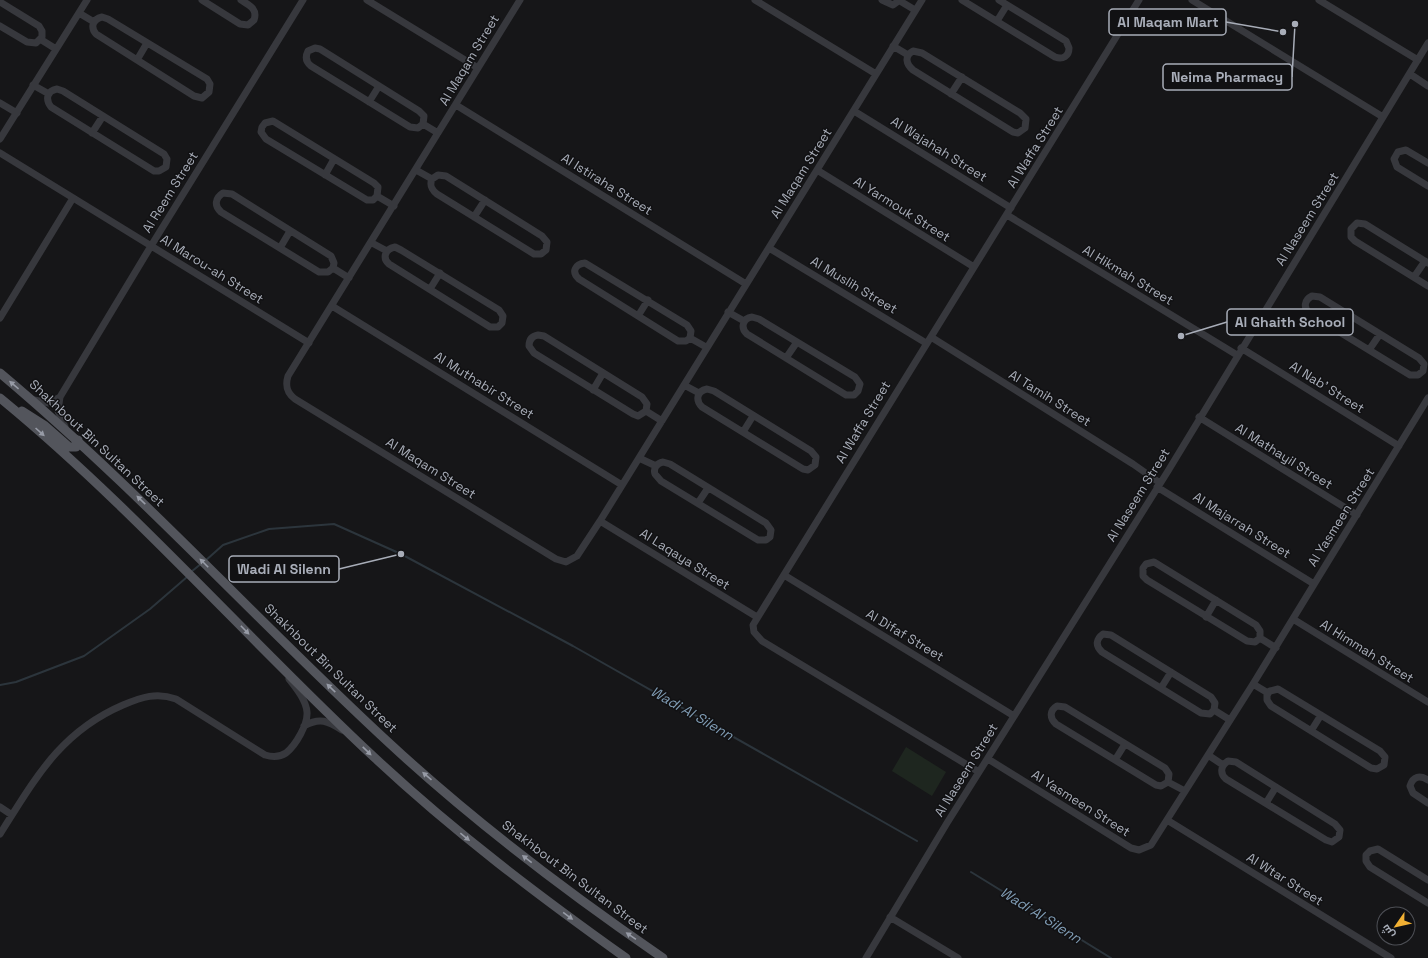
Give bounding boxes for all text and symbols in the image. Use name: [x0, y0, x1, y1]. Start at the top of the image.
callout: Al Maqam Mart: [1109, 9, 1226, 35]
street label: Al Maqam Street: [435, 11, 503, 109]
text: Al Maqam Mart: [1117, 13, 1219, 31]
callout: Neima Pharmacy: [1163, 64, 1292, 90]
text: Neima Pharmacy: [1171, 68, 1283, 86]
street label: Al Waffa Street: [1003, 103, 1067, 191]
street label: Al Wajahah Street: [888, 113, 990, 185]
street label: Al Maqam Street: [766, 125, 836, 221]
street label: Al Reem Street: [138, 148, 202, 236]
street label: Al Istiraha Street: [558, 149, 656, 219]
street label: Al Naseem Street: [1271, 169, 1343, 269]
street label: Al Yarmouk Street: [850, 172, 954, 246]
street label: Al Marou-ah Street: [157, 230, 267, 308]
street label: Al Hikmah Street: [1079, 241, 1177, 309]
street label: Al Muslih Street: [808, 252, 900, 318]
callout: Al Ghaith School: [1227, 309, 1353, 335]
text: Al Ghaith School: [1235, 313, 1345, 331]
street label: Al Muthabir Street: [431, 347, 537, 423]
street label: Al Nab' Street: [1286, 357, 1368, 417]
street label: Al Tamih Street: [1006, 366, 1094, 430]
street label: Shakhbout Bin Sultan Street: [26, 376, 168, 510]
street label: Al Waffa Street: [832, 378, 894, 466]
one-way arrow: [8, 380, 19, 389]
street label: Al Mathayil Street: [1232, 419, 1336, 493]
one-way arrow: [35, 428, 45, 437]
street label: Al Maqam Street: [383, 433, 479, 503]
street label: Al Naseem Street: [1102, 445, 1174, 545]
street label: Al Yasmeen Street: [1304, 464, 1378, 570]
street label: Al Majarrah Street: [1190, 488, 1294, 562]
one-way arrow: [136, 496, 146, 505]
street label: Al Laqaya Street: [637, 524, 733, 594]
callout: Wadi Al Silenn: [229, 556, 339, 582]
one-way arrow: [199, 558, 209, 567]
text: Wadi Al Silenn: [237, 560, 331, 578]
street label: Shakhbout Bin Sultan Street: [261, 600, 401, 736]
street label: Al Difaf Street: [863, 605, 947, 665]
street label: Al Himmah Street: [1317, 615, 1417, 687]
one-way arrow: [240, 625, 250, 635]
water label: Wadi Al Silenn: [647, 682, 737, 744]
one-way arrow: [326, 683, 336, 693]
street label: Al Naseem Street: [930, 720, 1002, 820]
one-way arrow: [363, 746, 372, 755]
street label: Al Yasmeen Street: [1028, 766, 1134, 840]
one-way arrow: [422, 772, 431, 781]
street label: Shakhbout Bin Sultan Street: [499, 816, 651, 938]
one-way arrow: [460, 832, 471, 841]
street label: Al Wtar Street: [1243, 849, 1327, 909]
one-way arrow: [521, 855, 532, 863]
water label: Wadi Al Silenn: [997, 883, 1085, 947]
north arrow: [1376, 906, 1416, 946]
one-way arrow: [563, 912, 573, 920]
text: ش: [1378, 922, 1397, 941]
one-way arrow: [626, 932, 637, 940]

